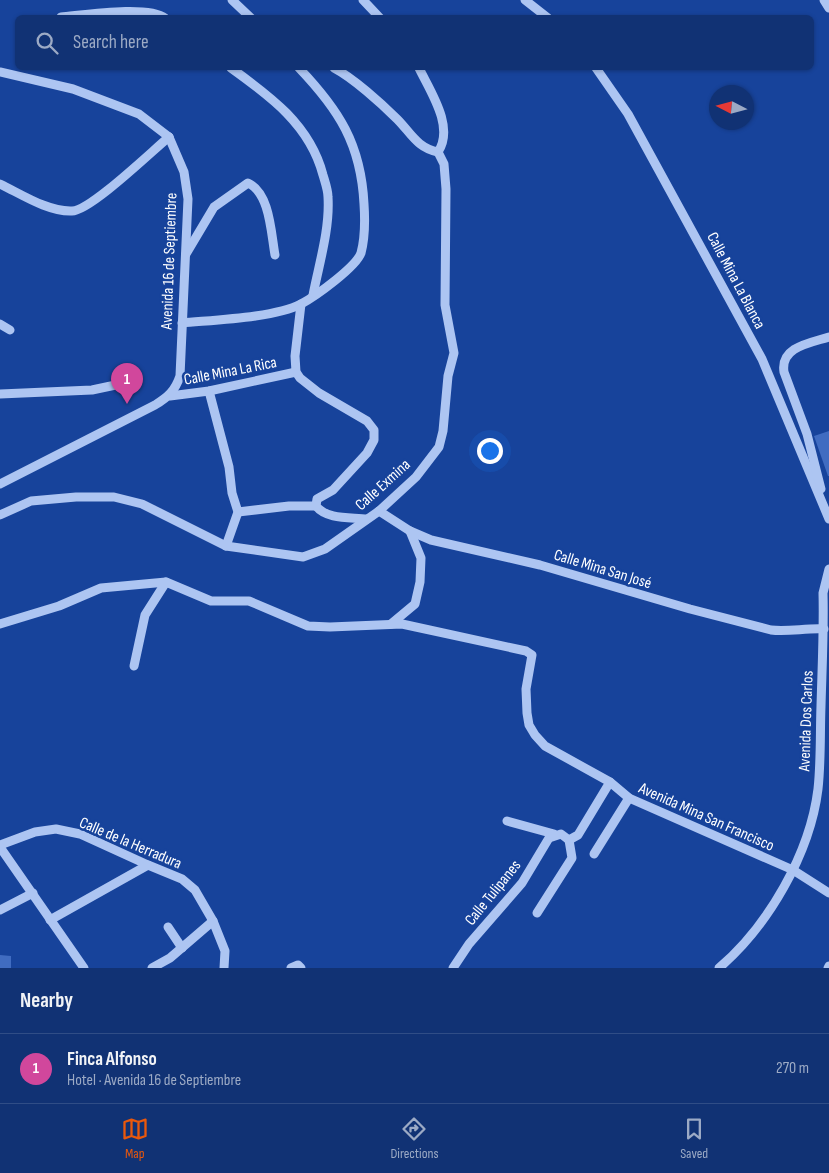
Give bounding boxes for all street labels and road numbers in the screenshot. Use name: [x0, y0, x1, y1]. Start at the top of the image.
street label: Avenida 16 de Septiembre: [158, 192, 181, 331]
street label: Calle Mina La Blanca: [702, 229, 769, 332]
street label: Calle Mina La Rica: [182, 353, 278, 390]
street label: Calle Exmina: [352, 455, 414, 515]
street label: Calle Mina San José: [551, 546, 654, 593]
street label: Avenida Dos Carlos: [795, 670, 818, 773]
street label: Avenida Mina San Francisco: [635, 779, 777, 856]
street label: Calle de la Herradura: [76, 813, 184, 874]
street label: Calle Tulipanes: [461, 856, 525, 930]

